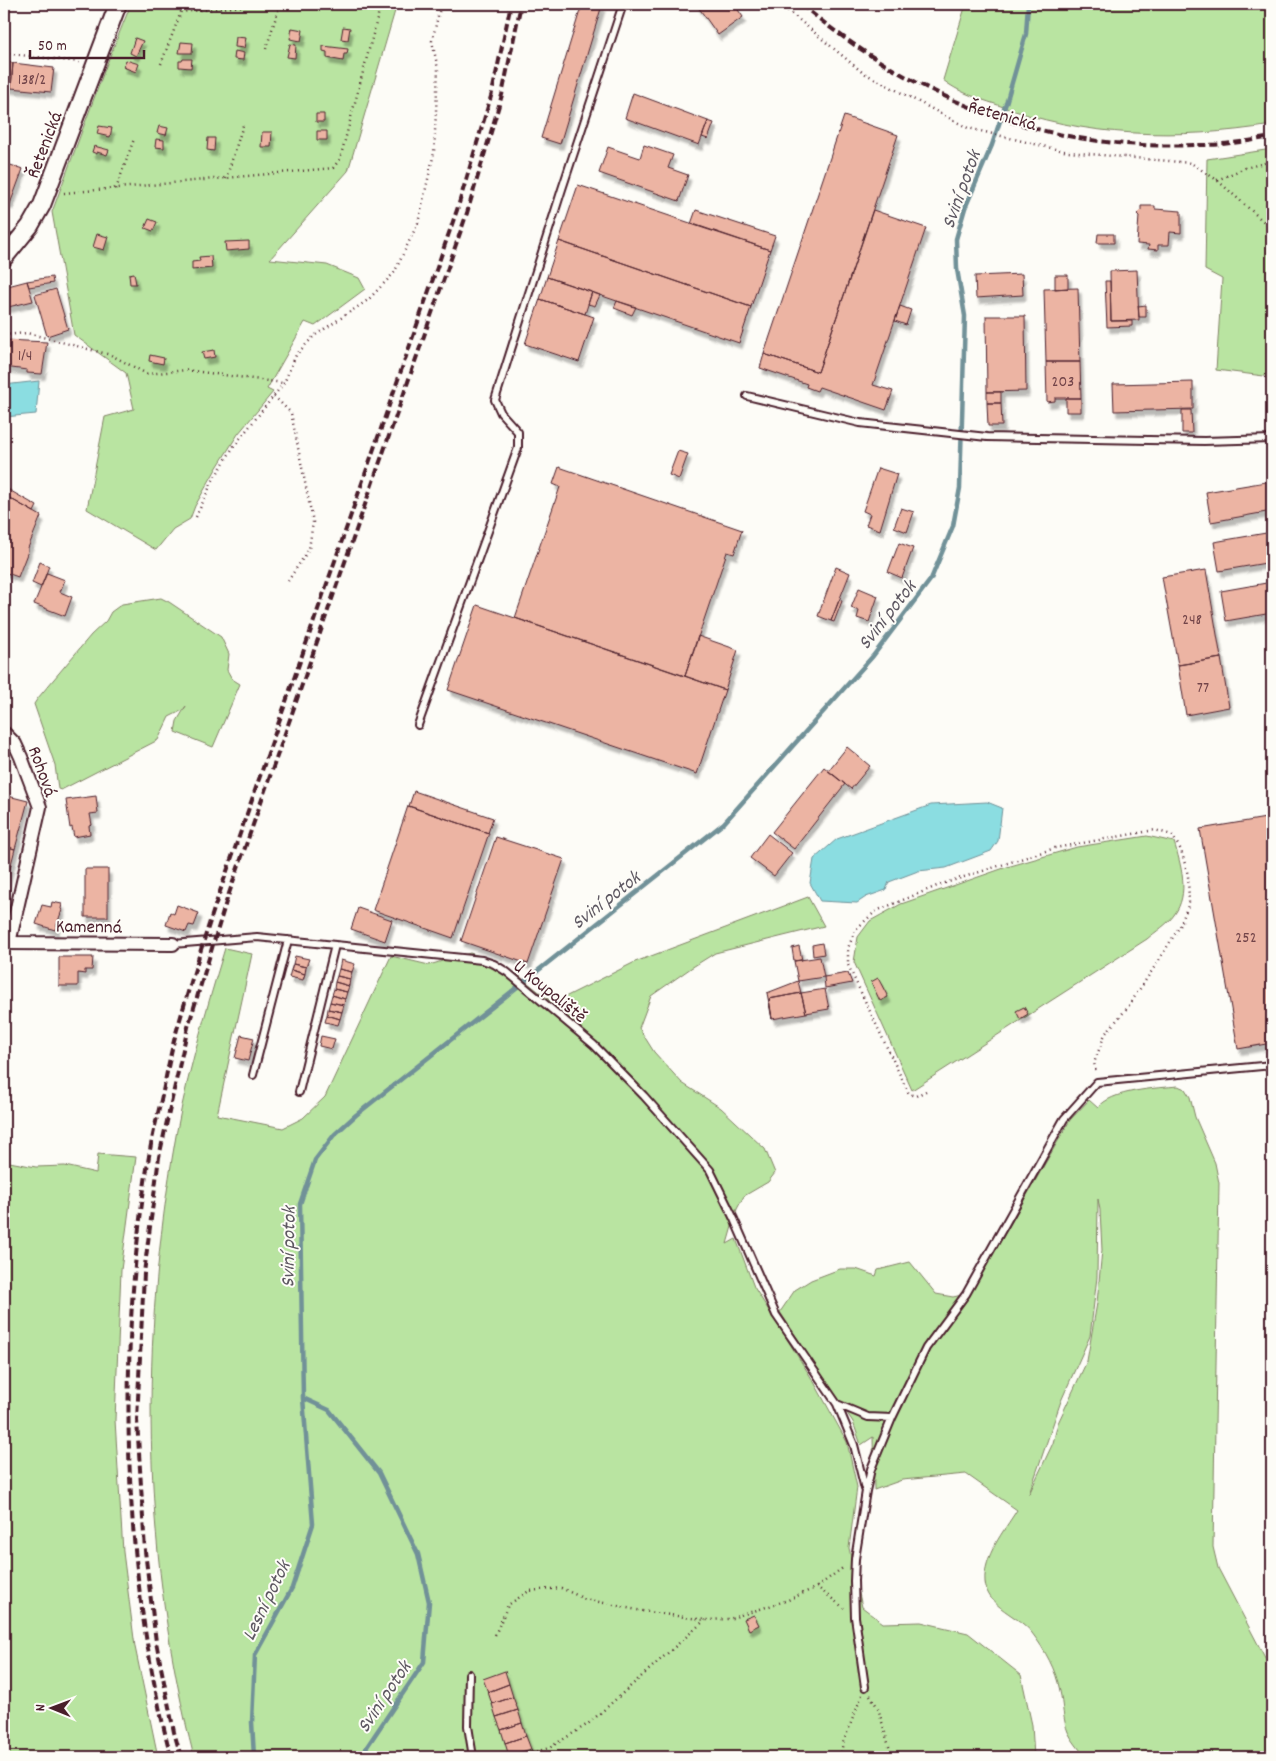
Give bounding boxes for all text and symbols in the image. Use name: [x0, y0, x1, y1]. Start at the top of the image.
scale bar: [30, 28, 144, 60]
text: 50 m: [38, 36, 67, 58]
house number: 138/2: [18, 69, 46, 92]
street label: Řetenická: [965, 95, 1040, 140]
street label: Řetenická: [21, 107, 72, 183]
water label: Sviní potok: [936, 146, 990, 233]
house number: 1/4: [18, 345, 32, 368]
house number: 203: [1052, 371, 1074, 394]
water label: Sviní potok: [852, 574, 925, 656]
house number: 248: [1182, 609, 1202, 632]
house number: 77: [1197, 677, 1209, 700]
street label: Rohová: [19, 743, 63, 802]
water label: Sviní potok: [566, 864, 649, 937]
street label: Kamenná: [56, 914, 123, 943]
house number: 252: [1235, 927, 1257, 950]
street label: U Koupaliště: [506, 955, 591, 1031]
water label: Sviní potok: [275, 1205, 305, 1288]
water label: Lesní potok: [236, 1555, 300, 1646]
water label: Sviní potok: [351, 1655, 421, 1739]
north arrow: [28, 1684, 78, 1734]
text: N: [31, 1704, 51, 1711]

